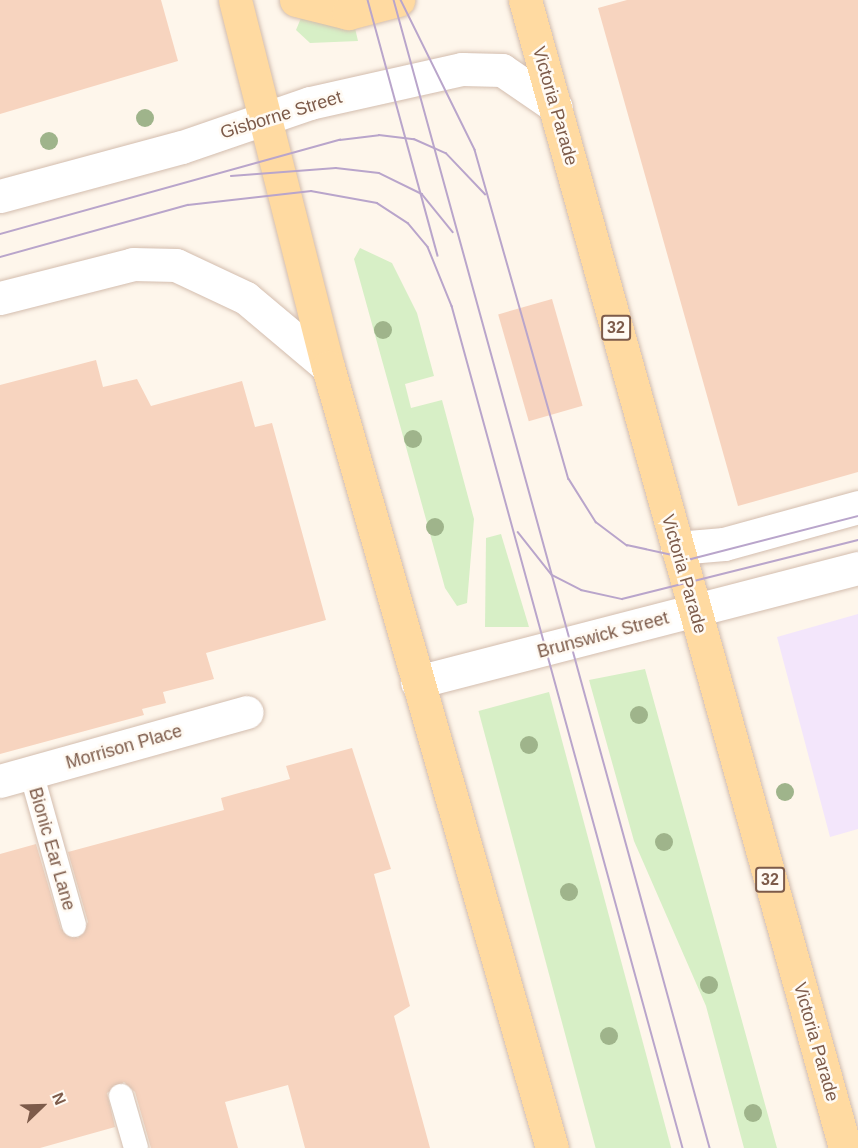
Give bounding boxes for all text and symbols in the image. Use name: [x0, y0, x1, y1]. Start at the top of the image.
street label: Victoria Parade: [528, 44, 582, 168]
street label: Gisborne Street: [218, 86, 344, 144]
road number: 32: [601, 315, 631, 341]
street label: Victoria Parade: [657, 512, 711, 636]
street label: Brunswick Street: [535, 607, 671, 663]
street label: Morrison Place: [63, 720, 185, 774]
street label: Bionic Ear Lane: [24, 785, 80, 913]
road number: 32: [755, 867, 785, 893]
street label: Victoria Parade: [789, 980, 843, 1104]
north arrow: [12, 1076, 72, 1136]
text: N: [49, 1090, 69, 1107]

